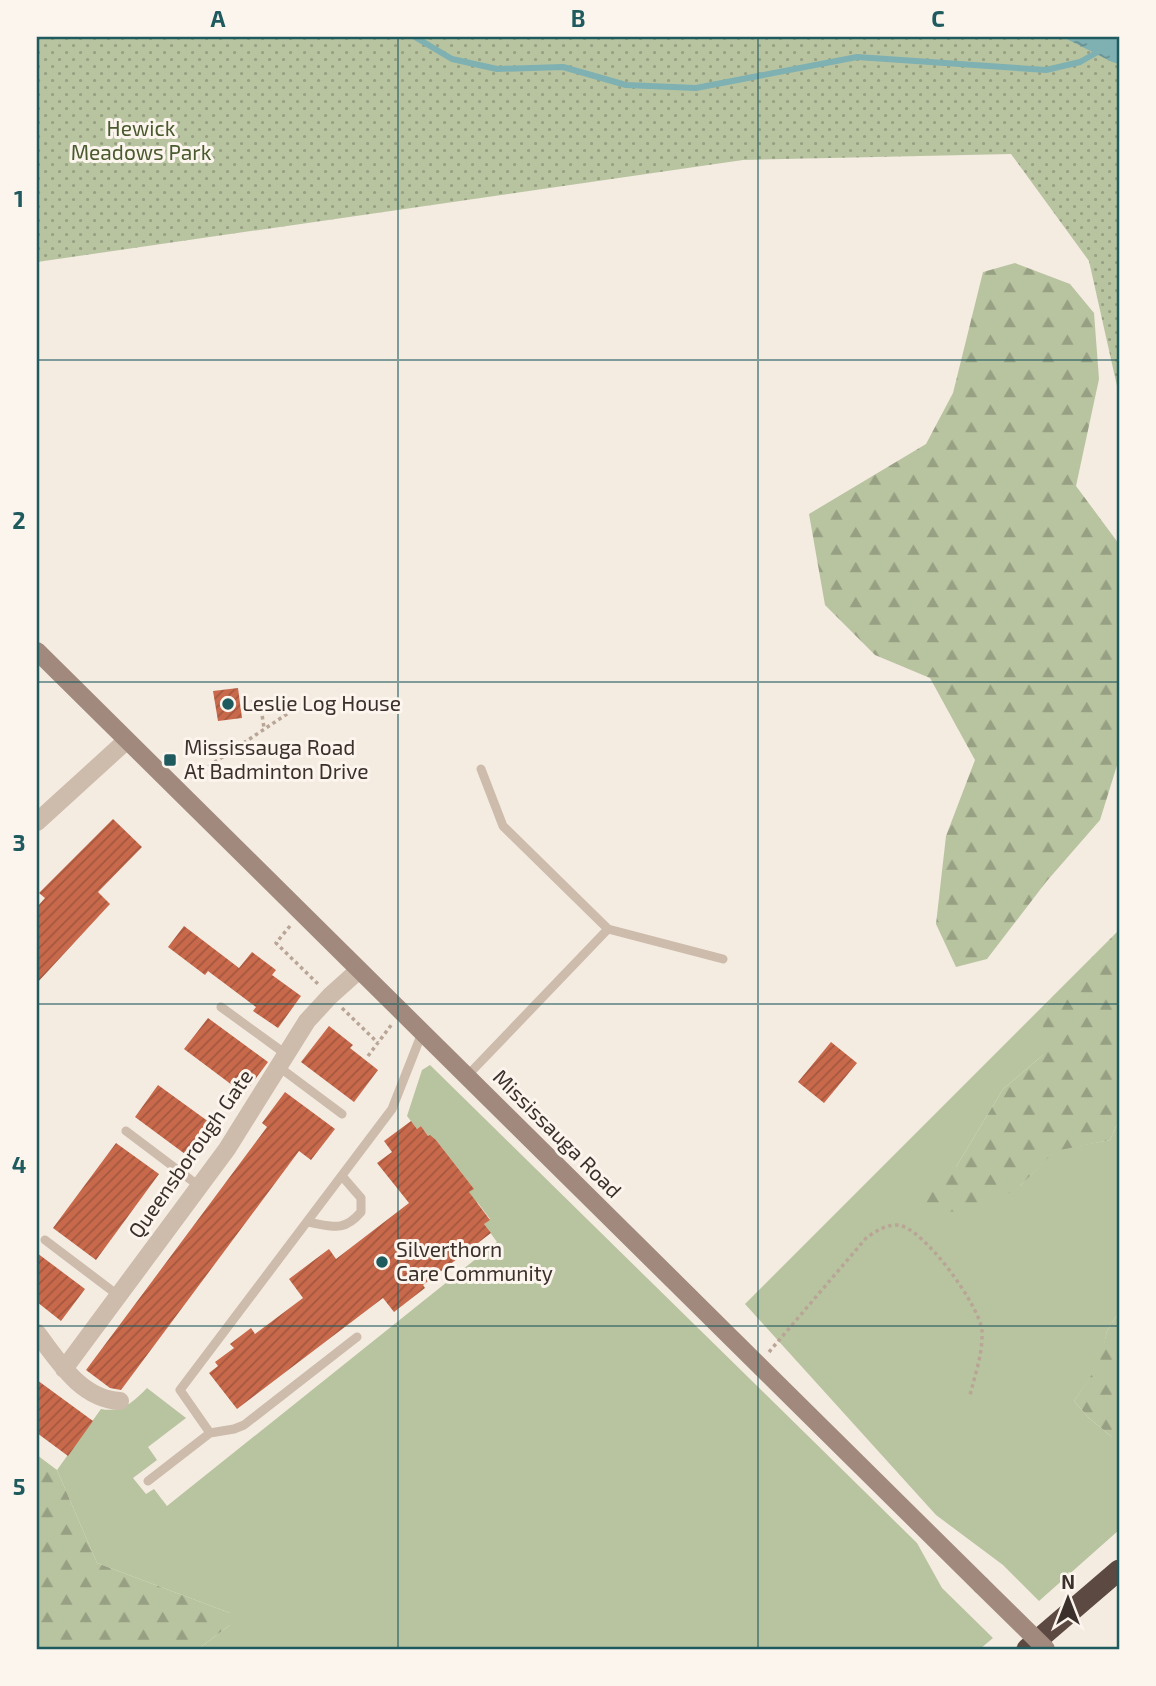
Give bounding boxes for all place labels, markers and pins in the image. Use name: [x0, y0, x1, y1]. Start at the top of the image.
place label: Leslie Log House: [242, 690, 401, 715]
marker: Leslie Log House: [220, 696, 236, 712]
place label: Mississauga Road At Badminton Drive: [184, 734, 369, 783]
marker: Mississauga Road At Badminton Drive: [162, 752, 178, 768]
place label: Silverthorn Care Community: [396, 1236, 553, 1285]
marker: Silverthorn Care Community: [374, 1254, 390, 1270]

